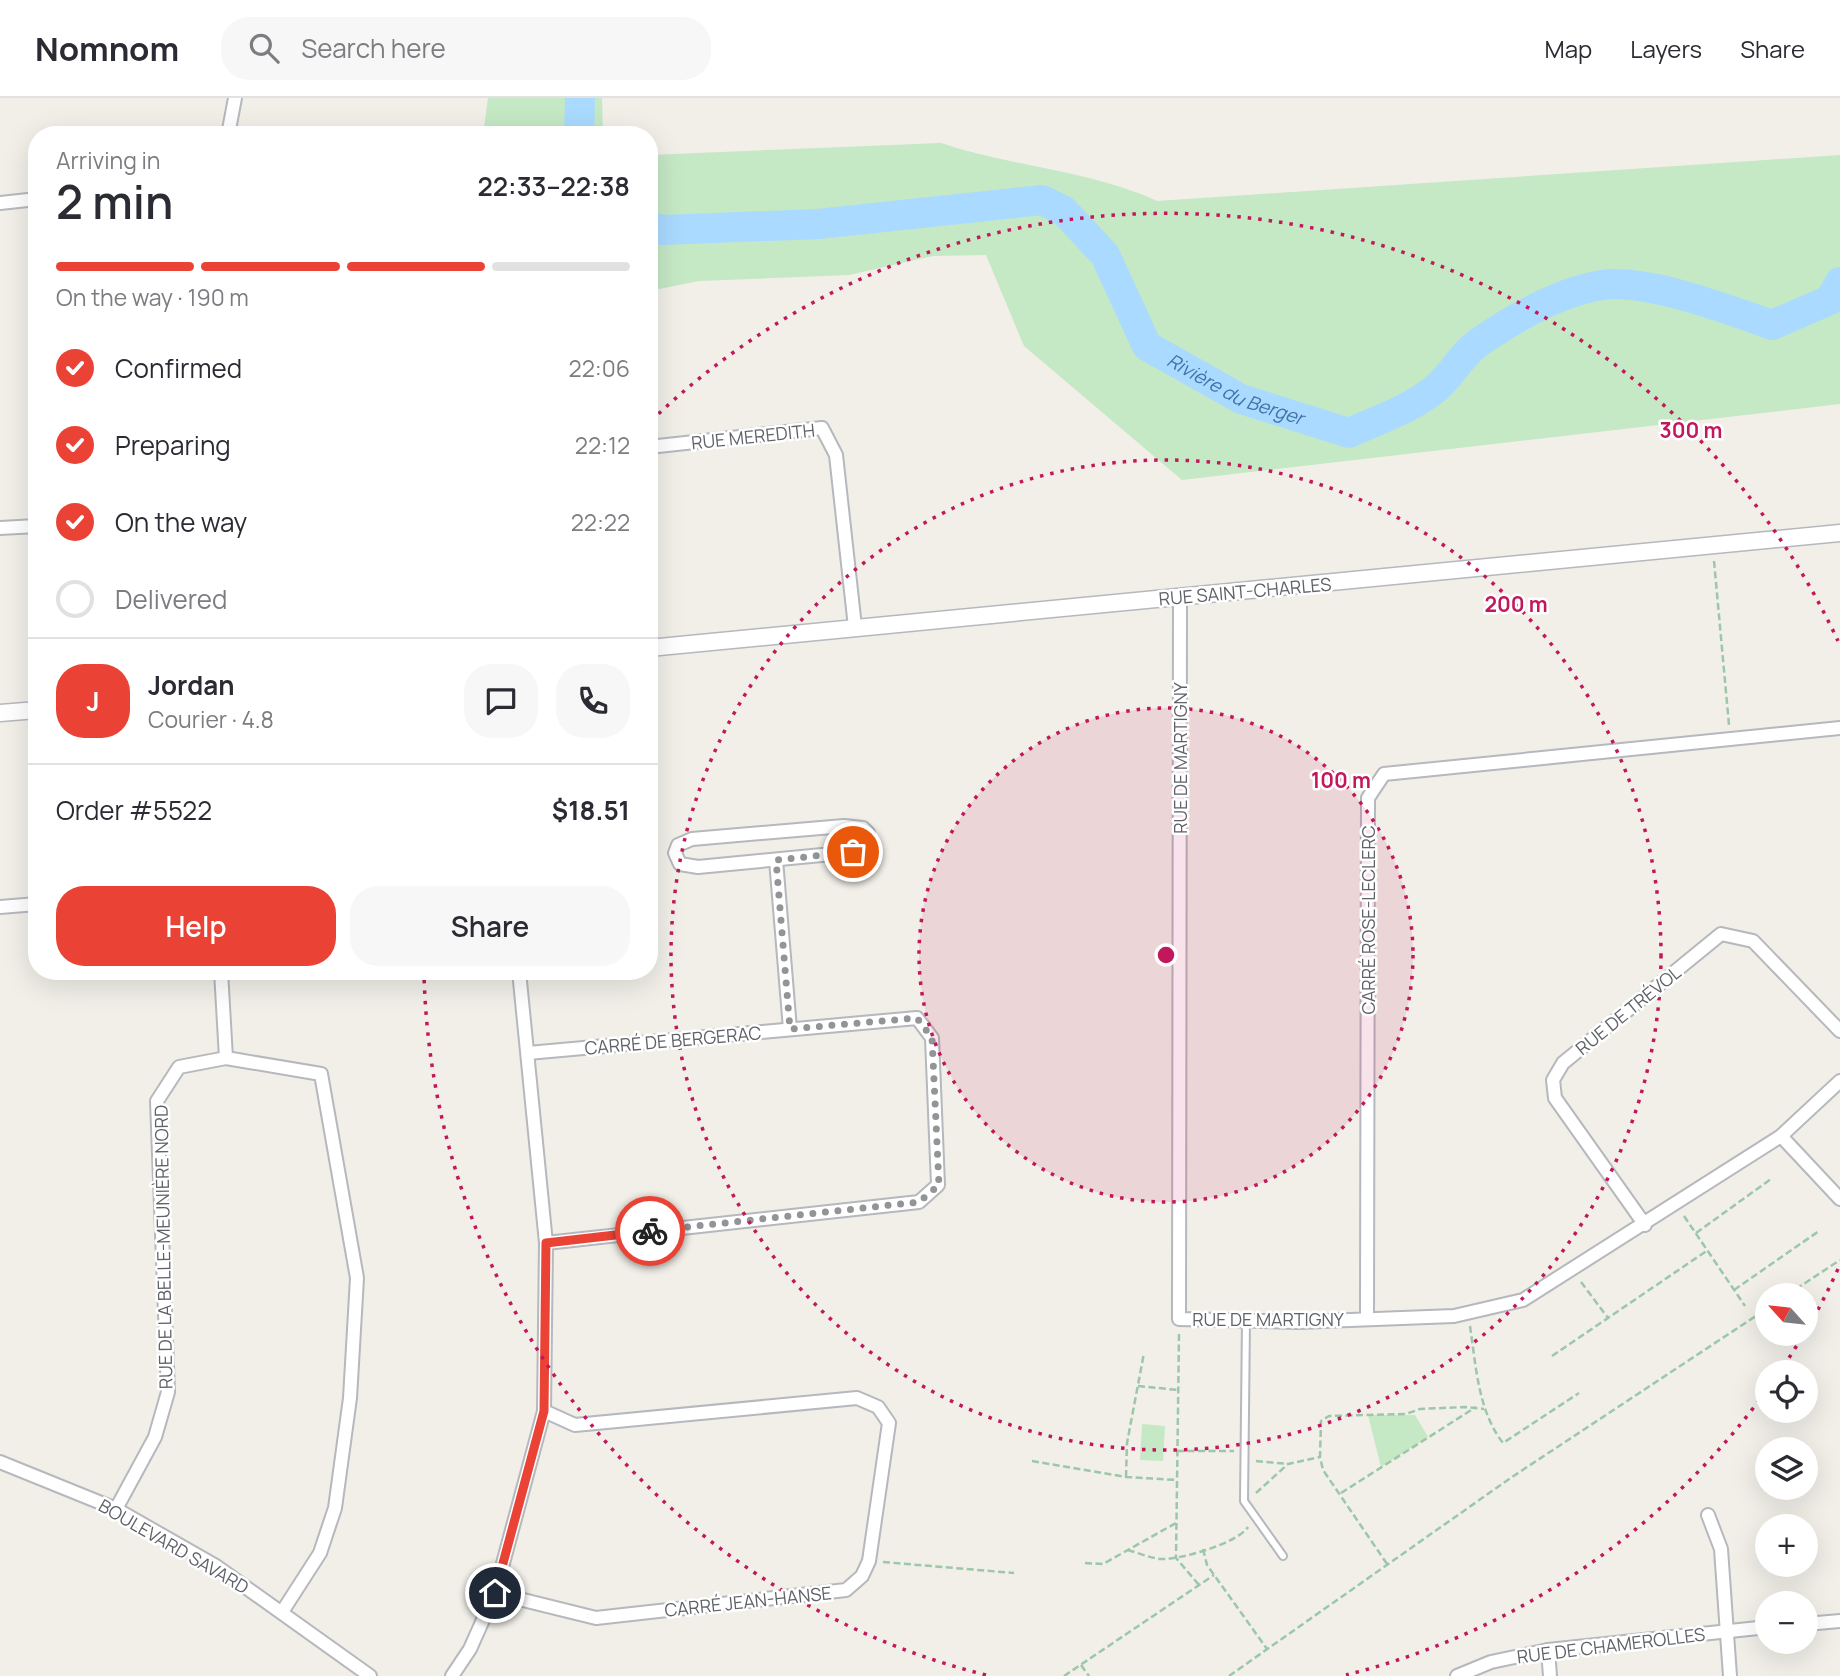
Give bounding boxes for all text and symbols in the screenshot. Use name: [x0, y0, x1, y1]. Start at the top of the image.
search box: [221, 17, 711, 80]
text: Nomnom: [35, 26, 179, 71]
icon: search: [245, 29, 283, 67]
text: Search here: [301, 30, 446, 66]
text: Map: [1545, 32, 1592, 65]
text: Layers: [1630, 32, 1702, 65]
text: Share: [1740, 32, 1805, 65]
text: Arriving in: [56, 144, 161, 176]
text: 22:33–22:38: [478, 168, 630, 204]
text: 2 min: [56, 170, 173, 233]
text: On the way · 190 m: [56, 281, 249, 313]
water label: Rivière du Berger: [1162, 347, 1309, 432]
icon: check: [56, 349, 94, 387]
text: Confirmed: [115, 350, 242, 386]
text: 22:06: [569, 352, 630, 384]
text: 300 m: [1660, 416, 1722, 444]
street label: RUE MEREDITH: [690, 418, 816, 454]
icon: check: [56, 426, 94, 464]
text: Preparing: [115, 427, 231, 463]
text: 22:12: [575, 429, 630, 461]
icon: check: [56, 503, 94, 541]
text: On the way: [115, 504, 247, 540]
text: 22:22: [571, 506, 630, 538]
street label: RUE SAINT-CHARLES: [1158, 571, 1332, 611]
text: Delivered: [115, 581, 227, 617]
text: 200 m: [1484, 590, 1548, 618]
button: chat: [464, 664, 538, 738]
button: phone: [556, 664, 630, 738]
text: Jordan: [148, 667, 234, 703]
street label: RUE DE MARTIGNY: [1168, 681, 1192, 834]
text: J: [86, 683, 100, 719]
text: Courier · 4.8: [148, 703, 274, 735]
text: 100 m: [1311, 766, 1371, 794]
text: Order #5522: [56, 792, 212, 828]
text: $18.51: [552, 792, 630, 828]
pin: [823, 822, 883, 882]
street label: CARRÉ ROSE-LECLERC: [1356, 825, 1380, 1015]
icon: bag: [834, 833, 872, 871]
button: Help: [56, 886, 336, 966]
button: Share: [350, 886, 630, 966]
centre of rings: [1154, 943, 1178, 967]
street label: RUE DE TRÉVOL: [1570, 960, 1686, 1060]
street label: CARRÉ DE BERGERAC: [584, 1020, 762, 1060]
street label: RUE DE LA BELLE-MEUNIÈRE NORD: [149, 1105, 177, 1389]
courier: [615, 1196, 685, 1266]
icon: bike: [631, 1212, 669, 1250]
north arrow: [1755, 1283, 1818, 1346]
map controls: [1755, 1283, 1818, 1654]
street label: RUE DE MARTIGNY: [1192, 1307, 1345, 1331]
button: locate: [1755, 1360, 1818, 1423]
button: layers: [1755, 1437, 1818, 1500]
street label: BOULEVARD SAVARD: [94, 1493, 254, 1599]
button: +: [1755, 1514, 1818, 1577]
pin: [465, 1563, 525, 1623]
icon: home: [476, 1574, 514, 1612]
street label: CARRÉ JEAN-HANSE: [663, 1580, 833, 1622]
button: −: [1755, 1591, 1818, 1654]
street label: RUE DE CHAMEROLLES: [1516, 1622, 1706, 1668]

